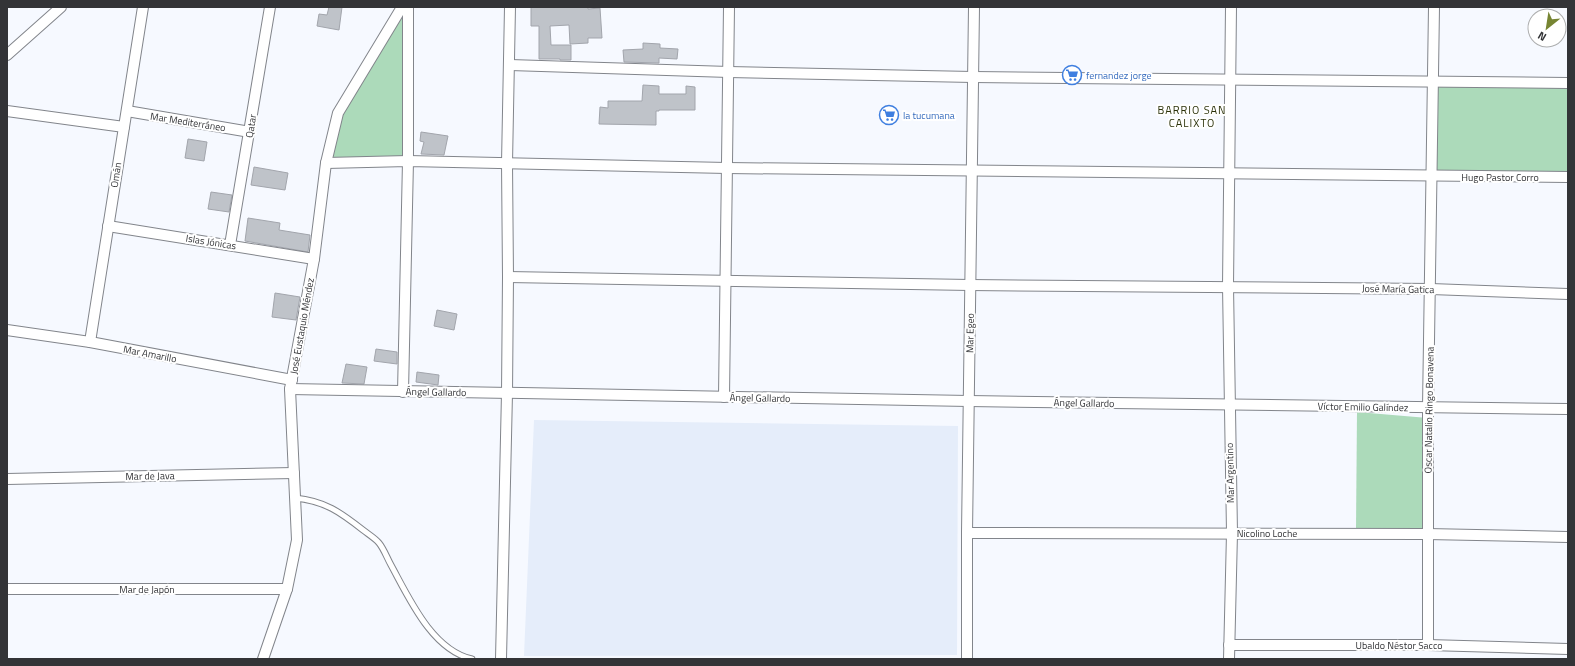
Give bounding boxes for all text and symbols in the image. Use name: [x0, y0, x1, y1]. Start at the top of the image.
north arrow: [1527, 8, 1567, 48]
text: N: [1535, 28, 1549, 45]
supermarket icon: fernandez jorge: [1061, 64, 1083, 86]
place label: fernandez jorge: [1086, 68, 1152, 83]
district label: BARRIO SAN CALIXTO: [1157, 102, 1227, 131]
supermarket icon: la tucumana: [878, 104, 900, 126]
place label: la tucumana: [903, 108, 955, 123]
street label: Mar Mediterráneo: [149, 109, 227, 135]
street label: Qatar: [242, 113, 260, 139]
street label: Omán: [107, 161, 125, 189]
street label: Hugo Pastor Corro: [1461, 170, 1539, 185]
street label: Islas Jónicas: [185, 231, 238, 253]
street label: José Eustaquio Méndez: [286, 276, 318, 375]
street label: José María Gatica: [1362, 281, 1434, 297]
street label: Mar Egeo: [962, 313, 978, 353]
street label: Mar Amarillo: [122, 341, 178, 367]
street label: Oscar Natalio Ringo Bonavena: [1420, 346, 1438, 474]
street label: Ángel Gallardo: [406, 384, 466, 400]
street label: Ángel Gallardo: [730, 390, 790, 406]
street label: Ángel Gallardo: [1054, 395, 1114, 411]
street label: Víctor Emilio Galíndez: [1317, 399, 1409, 415]
street label: Mar Argentino: [1222, 443, 1238, 503]
street label: Mar de Java: [125, 468, 175, 484]
street label: Nicolino Loche: [1237, 526, 1297, 541]
street label: Mar de Japón: [119, 582, 175, 597]
street label: Ubaldo Néstor Sacco: [1356, 638, 1442, 653]

